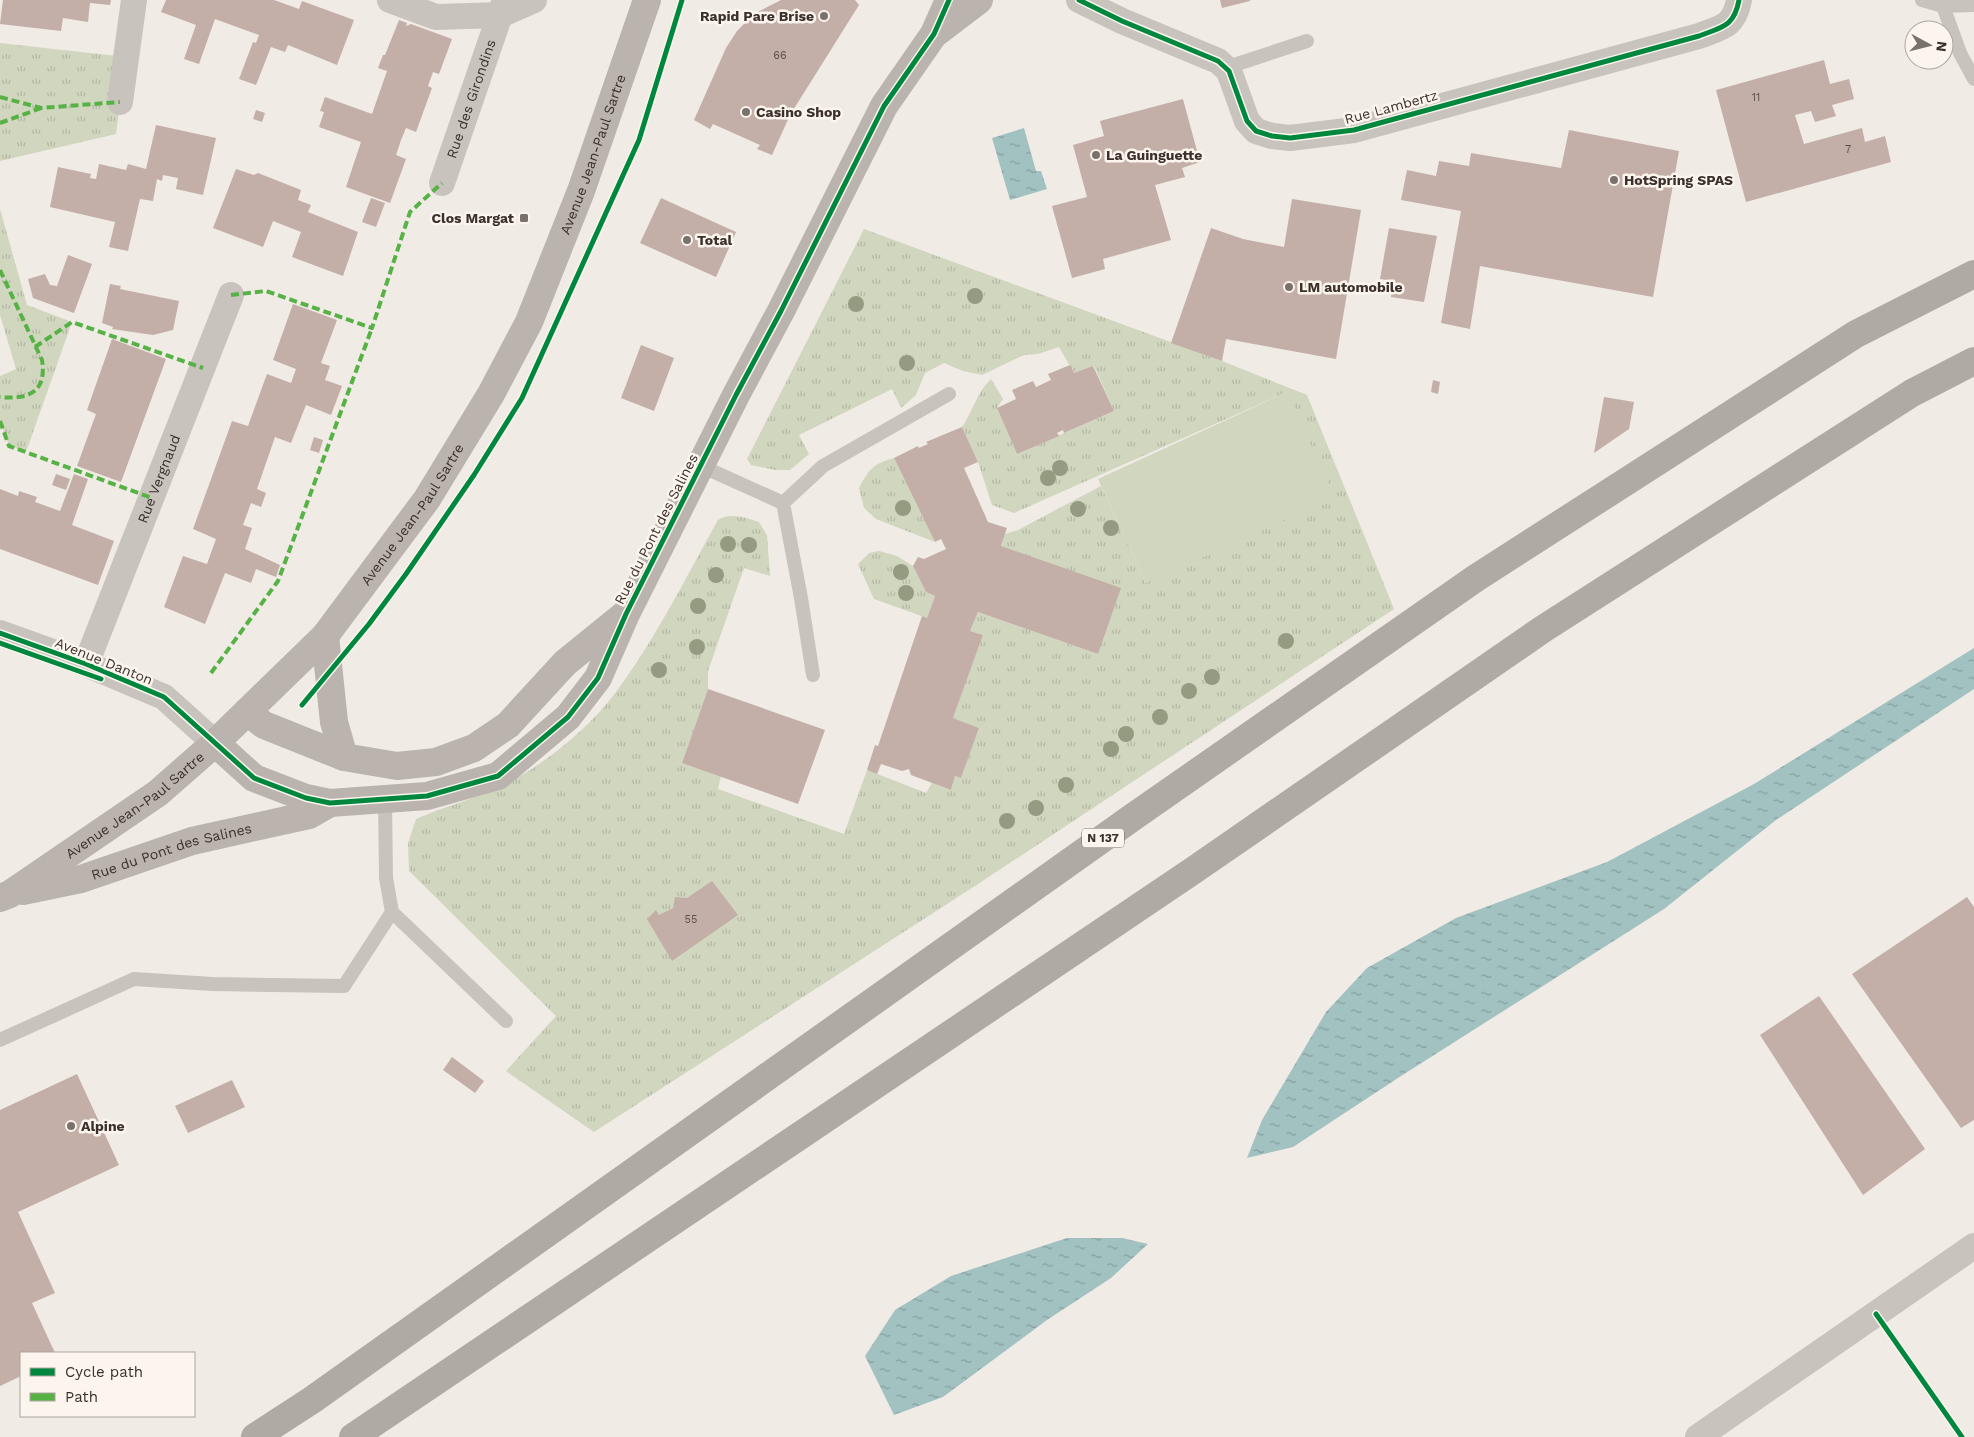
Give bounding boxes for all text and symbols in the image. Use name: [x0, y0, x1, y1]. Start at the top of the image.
place label: Rapid Pare Brise: [700, 8, 814, 24]
marker: Rapid Pare Brise: [818, 10, 830, 22]
north arrow: [1904, 20, 1954, 70]
street label: Rue des Girondins: [443, 37, 499, 160]
text: N: [1933, 40, 1950, 53]
house number: 66: [773, 49, 787, 62]
street label: Avenue Jean-Paul Sartre: [557, 72, 629, 237]
street label: Rue Lambertz: [1343, 87, 1439, 127]
house number: 11: [1752, 91, 1760, 104]
place label: Casino Shop: [756, 104, 841, 120]
marker: Casino Shop: [740, 106, 752, 118]
house number: 7: [1845, 143, 1851, 156]
place label: La Guinguette: [1106, 147, 1202, 163]
marker: La Guinguette: [1090, 149, 1102, 161]
place label: HotSpring SPAS: [1624, 172, 1733, 188]
marker: HotSpring SPAS: [1608, 174, 1620, 186]
place label: Clos Margat: [432, 210, 514, 226]
marker: Clos Margat: [518, 212, 530, 224]
place label: Total: [697, 232, 733, 248]
marker: Total: [681, 234, 693, 246]
place label: LM automobile: [1299, 279, 1403, 295]
marker: LM automobile: [1283, 281, 1295, 293]
street label: Rue Vergnaud: [134, 432, 183, 525]
street label: Avenue Jean-Paul Sartre: [358, 441, 467, 588]
street label: Rue du Pont des Salines: [611, 451, 701, 607]
street label: Avenue Danton: [53, 634, 155, 688]
street label: Avenue Jean-Paul Sartre: [62, 748, 207, 862]
street label: Rue du Pont des Salines: [89, 820, 253, 883]
road number: N 137: [1082, 828, 1124, 848]
house number: 55: [685, 913, 697, 926]
place label: Alpine: [81, 1118, 125, 1134]
marker: Alpine: [65, 1120, 77, 1132]
legend: [20, 1352, 195, 1417]
text: Cycle path: [65, 1363, 143, 1381]
text: Path: [65, 1388, 98, 1406]

